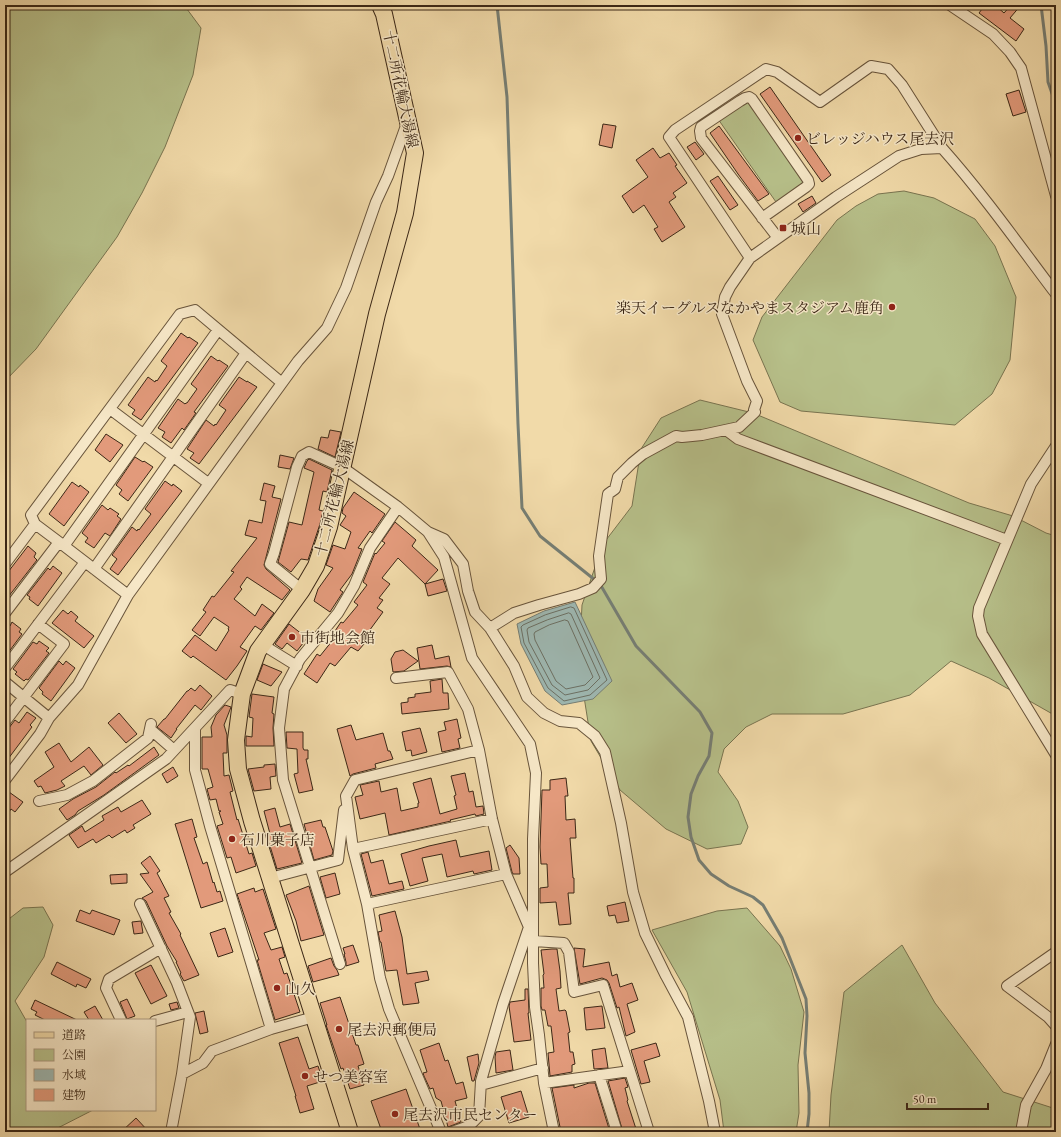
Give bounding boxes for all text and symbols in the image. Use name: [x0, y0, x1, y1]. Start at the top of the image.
street label: 十二所花輪大湯線: [379, 28, 423, 150]
place label: ビレッジハウス尾去沢: [806, 129, 954, 148]
marker: ビレッジハウス尾去沢: [793, 133, 803, 143]
place label: 城山: [791, 219, 821, 238]
marker: 城山: [778, 223, 788, 233]
place label: 楽天イーグルスなかやまスタジアム鹿角: [616, 298, 884, 317]
marker: 楽天イーグルスなかやまスタジアム鹿角: [887, 302, 897, 312]
street label: 十二所花輪大湯線: [310, 437, 358, 559]
place label: 市街地会館: [300, 628, 375, 647]
marker: 市街地会館: [287, 632, 297, 642]
place label: 石川菓子店: [240, 830, 315, 849]
marker: 石川菓子店: [227, 834, 237, 844]
place label: 山久: [285, 979, 315, 998]
marker: 山久: [272, 983, 282, 993]
legend: [26, 1019, 156, 1111]
place label: 尾去沢郵便局: [347, 1020, 437, 1039]
marker: 尾去沢郵便局: [334, 1024, 344, 1034]
text: 道路: [62, 1027, 86, 1043]
text: 公園: [62, 1047, 86, 1063]
text: 水域: [62, 1067, 86, 1083]
place label: せつ美容室: [313, 1067, 388, 1086]
marker: せつ美容室: [300, 1071, 310, 1081]
scale bar: [907, 1085, 988, 1111]
text: 建物: [62, 1087, 86, 1103]
text: 50 m: [913, 1091, 937, 1107]
place label: 尾去沢市民センター: [403, 1105, 537, 1124]
marker: 尾去沢市民センター: [390, 1109, 400, 1119]

